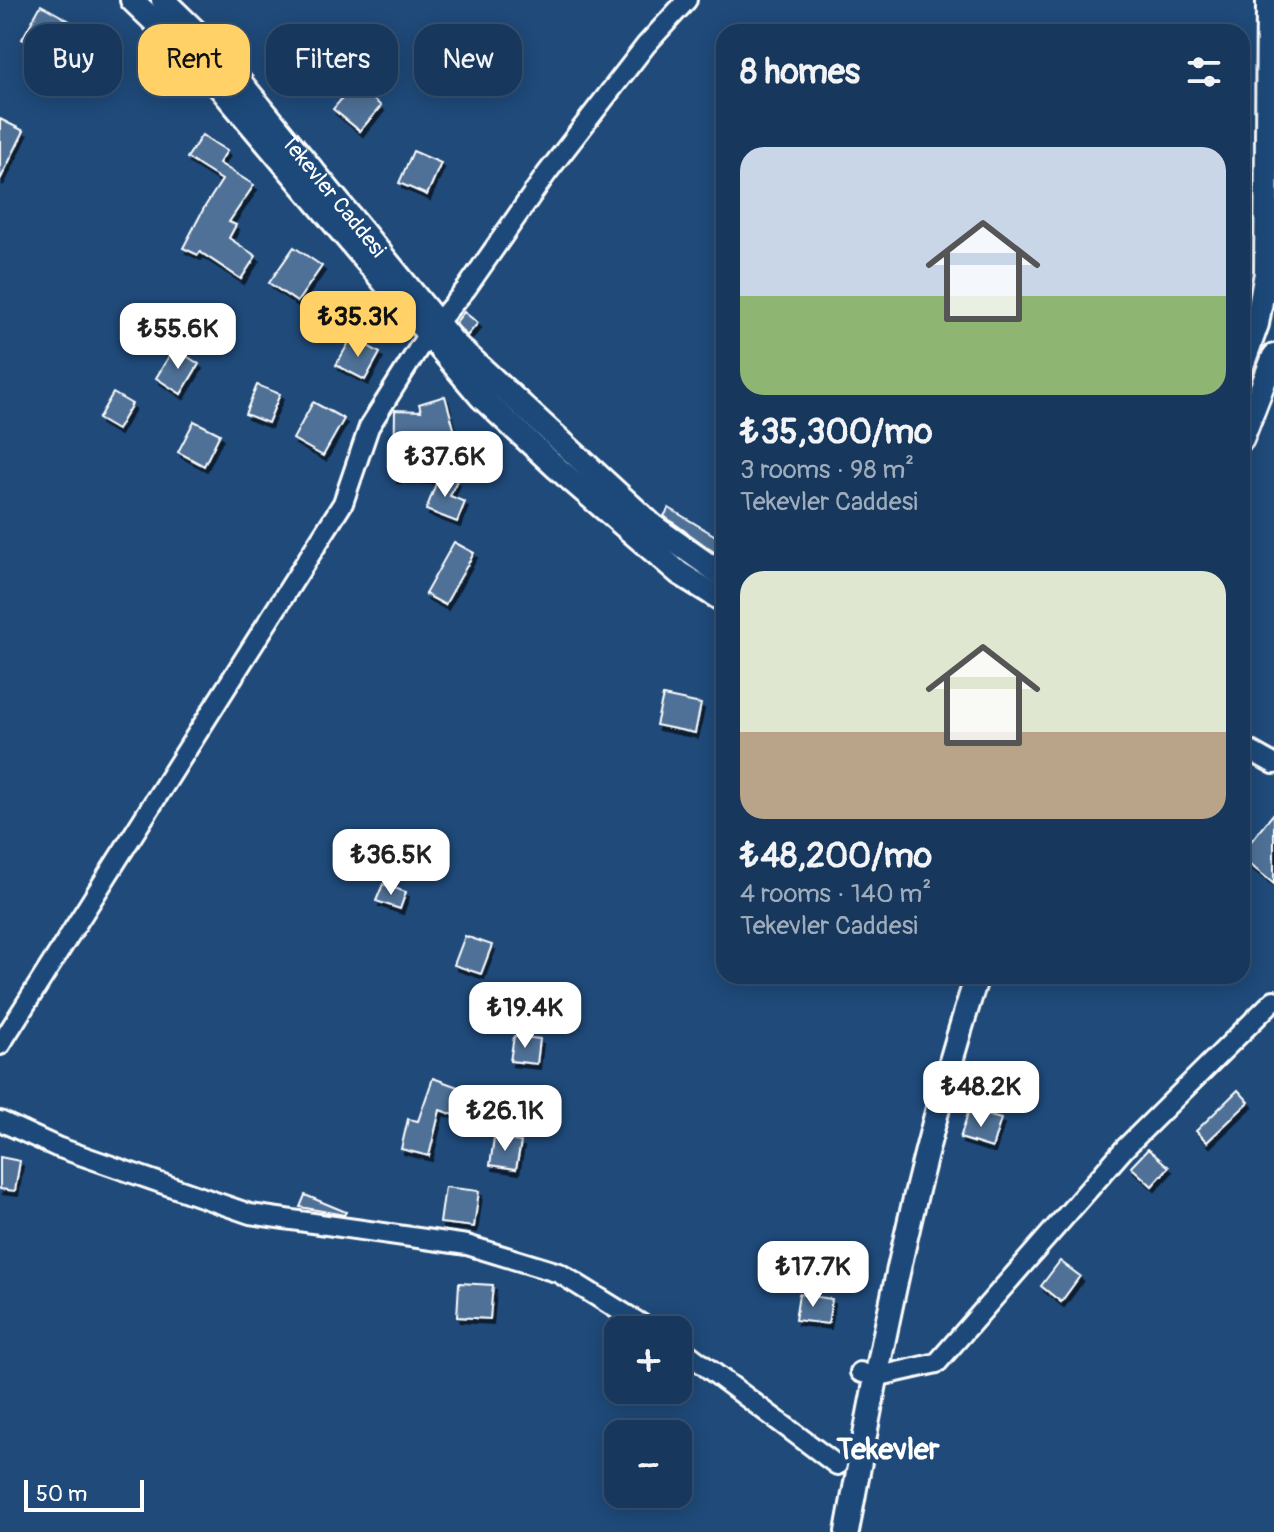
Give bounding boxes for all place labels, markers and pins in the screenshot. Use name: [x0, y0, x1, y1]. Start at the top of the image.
pin: ₺35.3K: [293, 291, 423, 359]
pin: ₺55.6K: [113, 303, 243, 371]
pin: ₺37.6K: [380, 431, 510, 499]
pin: ₺36.5K: [326, 829, 456, 897]
pin: ₺19.4K: [460, 982, 590, 1050]
pin: ₺48.2K: [916, 1061, 1046, 1129]
pin: ₺26.1K: [440, 1085, 570, 1153]
pin: ₺17.7K: [748, 1241, 878, 1309]

